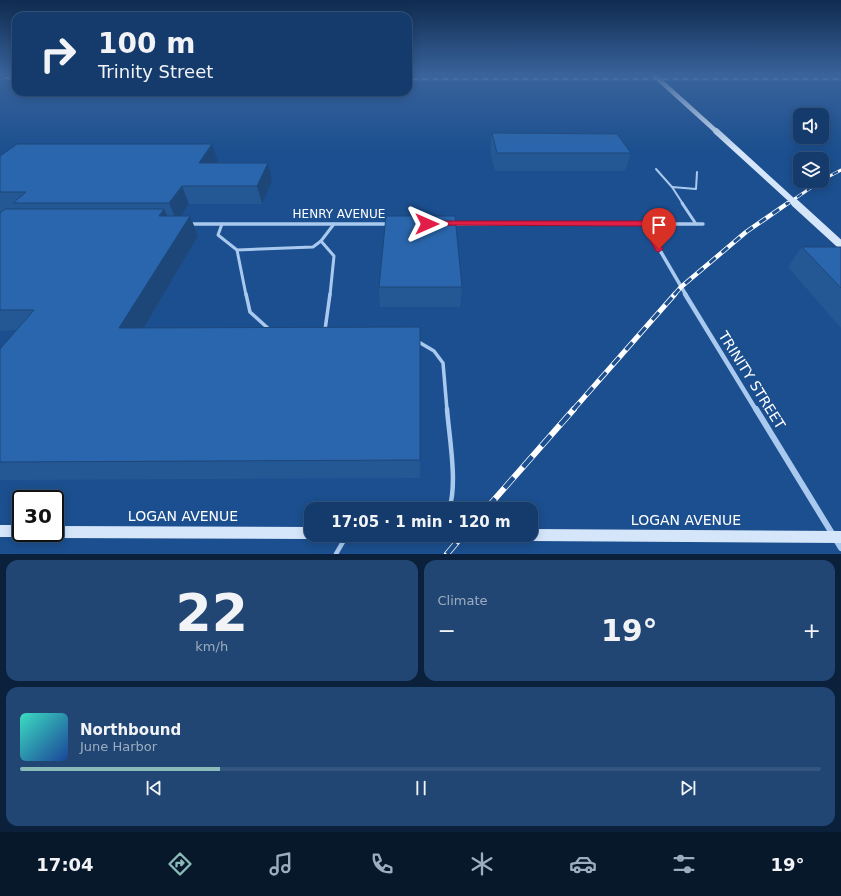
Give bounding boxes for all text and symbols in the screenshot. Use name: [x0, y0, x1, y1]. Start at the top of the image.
text: 100 m: [98, 27, 195, 60]
icon: right: [32, 28, 84, 80]
text: Trinity Street: [98, 61, 213, 82]
map controls: [793, 108, 829, 188]
button: sound: [793, 108, 829, 144]
button: layers: [793, 152, 829, 188]
position arrow: [406, 203, 448, 245]
street label: HENRY AVENUE: [293, 207, 385, 221]
pin: [642, 208, 676, 249]
icon: arrive: [648, 214, 670, 236]
street label: TRINITY STREET: [715, 327, 789, 432]
speed limit sign: 30: [12, 490, 64, 542]
street label: LOGAN AVENUE: [128, 508, 238, 524]
street label: LOGAN AVENUE: [631, 512, 741, 528]
text: 17:05 · 1 min · 120 m: [331, 513, 511, 531]
text: 22: [176, 583, 248, 643]
text: Climate: [438, 593, 488, 608]
text: 19°: [601, 613, 658, 648]
text: −: [438, 618, 456, 643]
text: +: [803, 618, 821, 643]
text: km/h: [195, 639, 228, 654]
text: Northbound: [80, 721, 181, 739]
text: June Harbor: [80, 739, 157, 754]
icon: previous: [143, 777, 165, 799]
icon: pause: [410, 777, 432, 799]
icon: next: [677, 777, 699, 799]
icon: directions: [166, 850, 194, 878]
icon: music: [267, 850, 295, 878]
icon: phone: [368, 850, 396, 878]
icon: climate: [468, 850, 496, 878]
icon: car: [569, 850, 597, 878]
icon: filters: [670, 850, 698, 878]
text: 17:04: [36, 854, 94, 875]
text: 19°: [771, 854, 805, 875]

